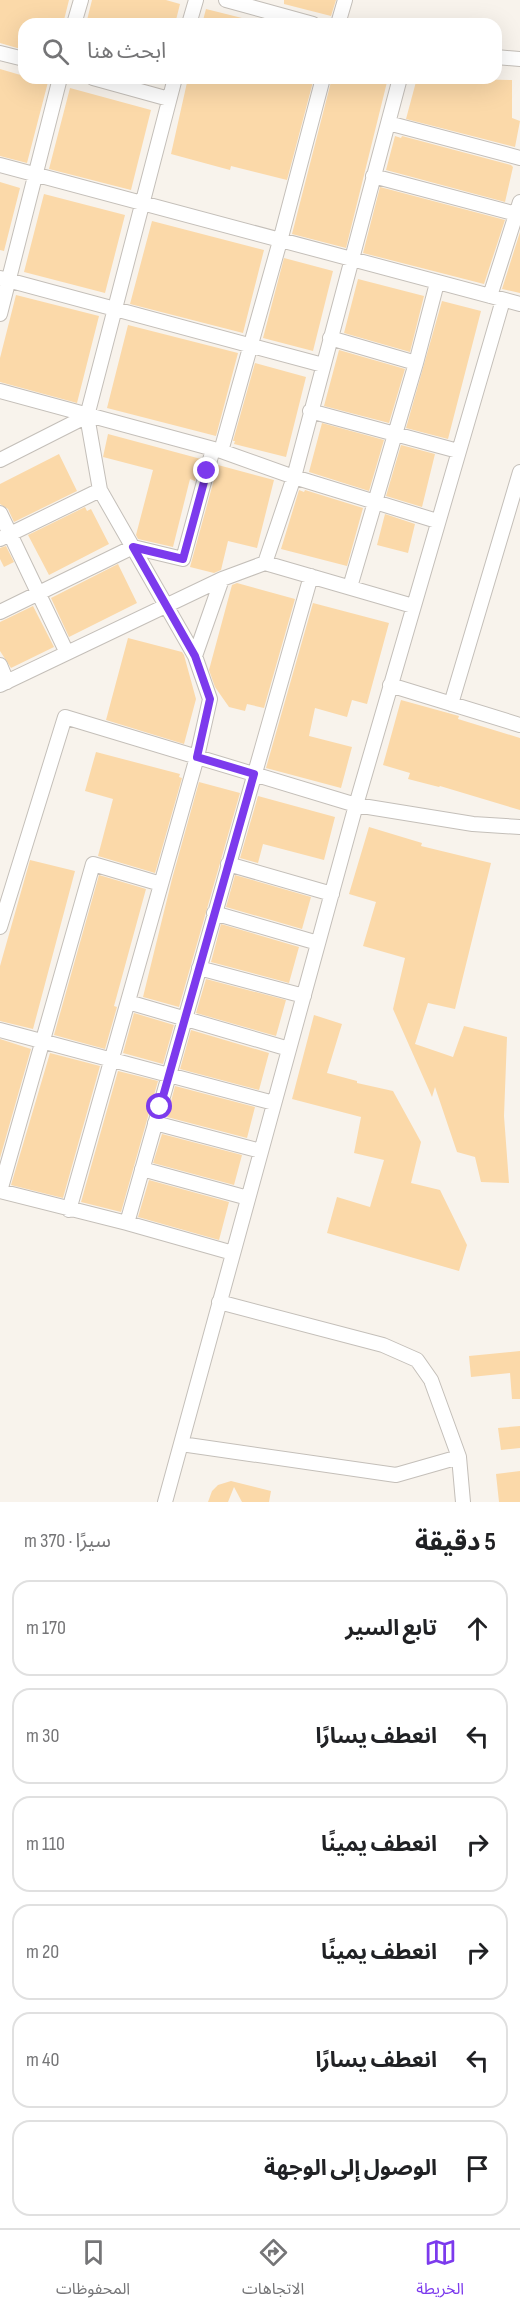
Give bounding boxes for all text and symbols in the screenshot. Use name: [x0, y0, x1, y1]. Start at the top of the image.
search box: [18, 18, 502, 84]
icon: search: [39, 35, 72, 68]
text: ابحث هنا: [87, 38, 166, 65]
route end: [193, 457, 219, 483]
route start: [146, 1093, 172, 1119]
text: 5 دقيقة: [415, 1527, 496, 1558]
text: سيرًا · 370 m: [24, 1529, 111, 1553]
icon: ahead: [461, 1612, 494, 1645]
text: تابع السير: [345, 1615, 437, 1642]
text: 170 m: [26, 1616, 66, 1640]
icon: left: [461, 1720, 494, 1753]
text: انعطف يسارًا: [315, 1723, 437, 1750]
text: 30 m: [26, 1724, 59, 1748]
icon: right: [461, 1828, 494, 1861]
text: انعطف يمينًا: [321, 1831, 437, 1858]
text: 110 m: [26, 1832, 65, 1856]
icon: right: [461, 1936, 494, 1969]
text: انعطف يمينًا: [321, 1939, 437, 1966]
text: 20 m: [26, 1940, 59, 1964]
icon: left: [461, 2044, 494, 2077]
text: انعطف يسارًا: [315, 2047, 437, 2074]
text: 40 m: [26, 2048, 59, 2072]
icon: arrive: [461, 2152, 494, 2185]
text: الوصول إلى الوجهة: [264, 2155, 437, 2182]
tab: المحفوظات: [56, 2236, 130, 2306]
tab: الاتجاهات: [242, 2236, 304, 2306]
tab: الخريطة: [416, 2236, 464, 2306]

